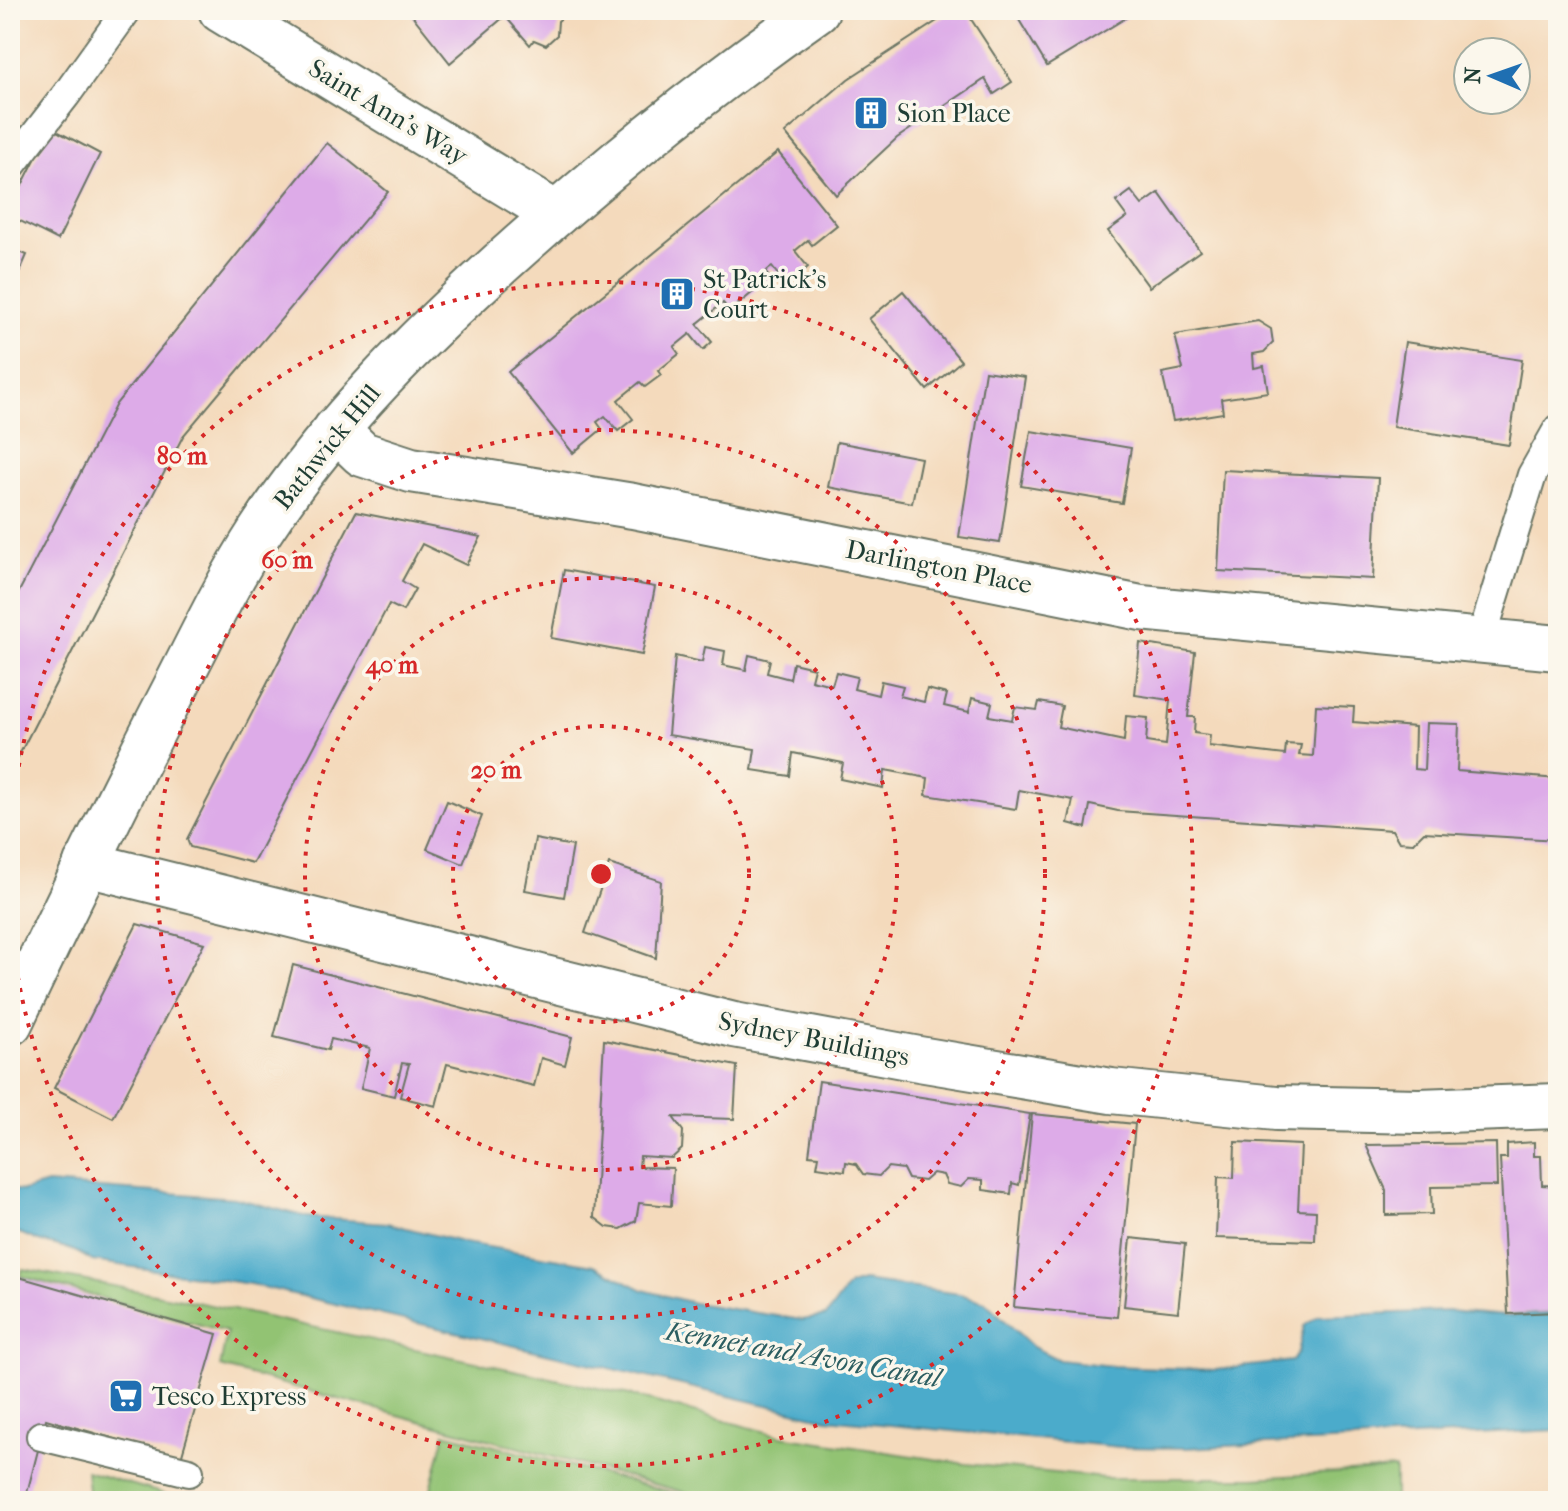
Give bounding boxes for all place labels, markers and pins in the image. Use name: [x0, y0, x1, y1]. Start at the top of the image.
building icon: Sion Place: [852, 94, 890, 132]
place label: Sion Place: [897, 98, 1011, 129]
place label: St Patrick's Court: [703, 264, 826, 325]
building icon: St Patrick's Court: [658, 275, 696, 313]
centre of rings: [587, 860, 615, 888]
supermarket icon: Tesco Express: [107, 1377, 145, 1415]
place label: Tesco Express: [152, 1381, 306, 1412]

